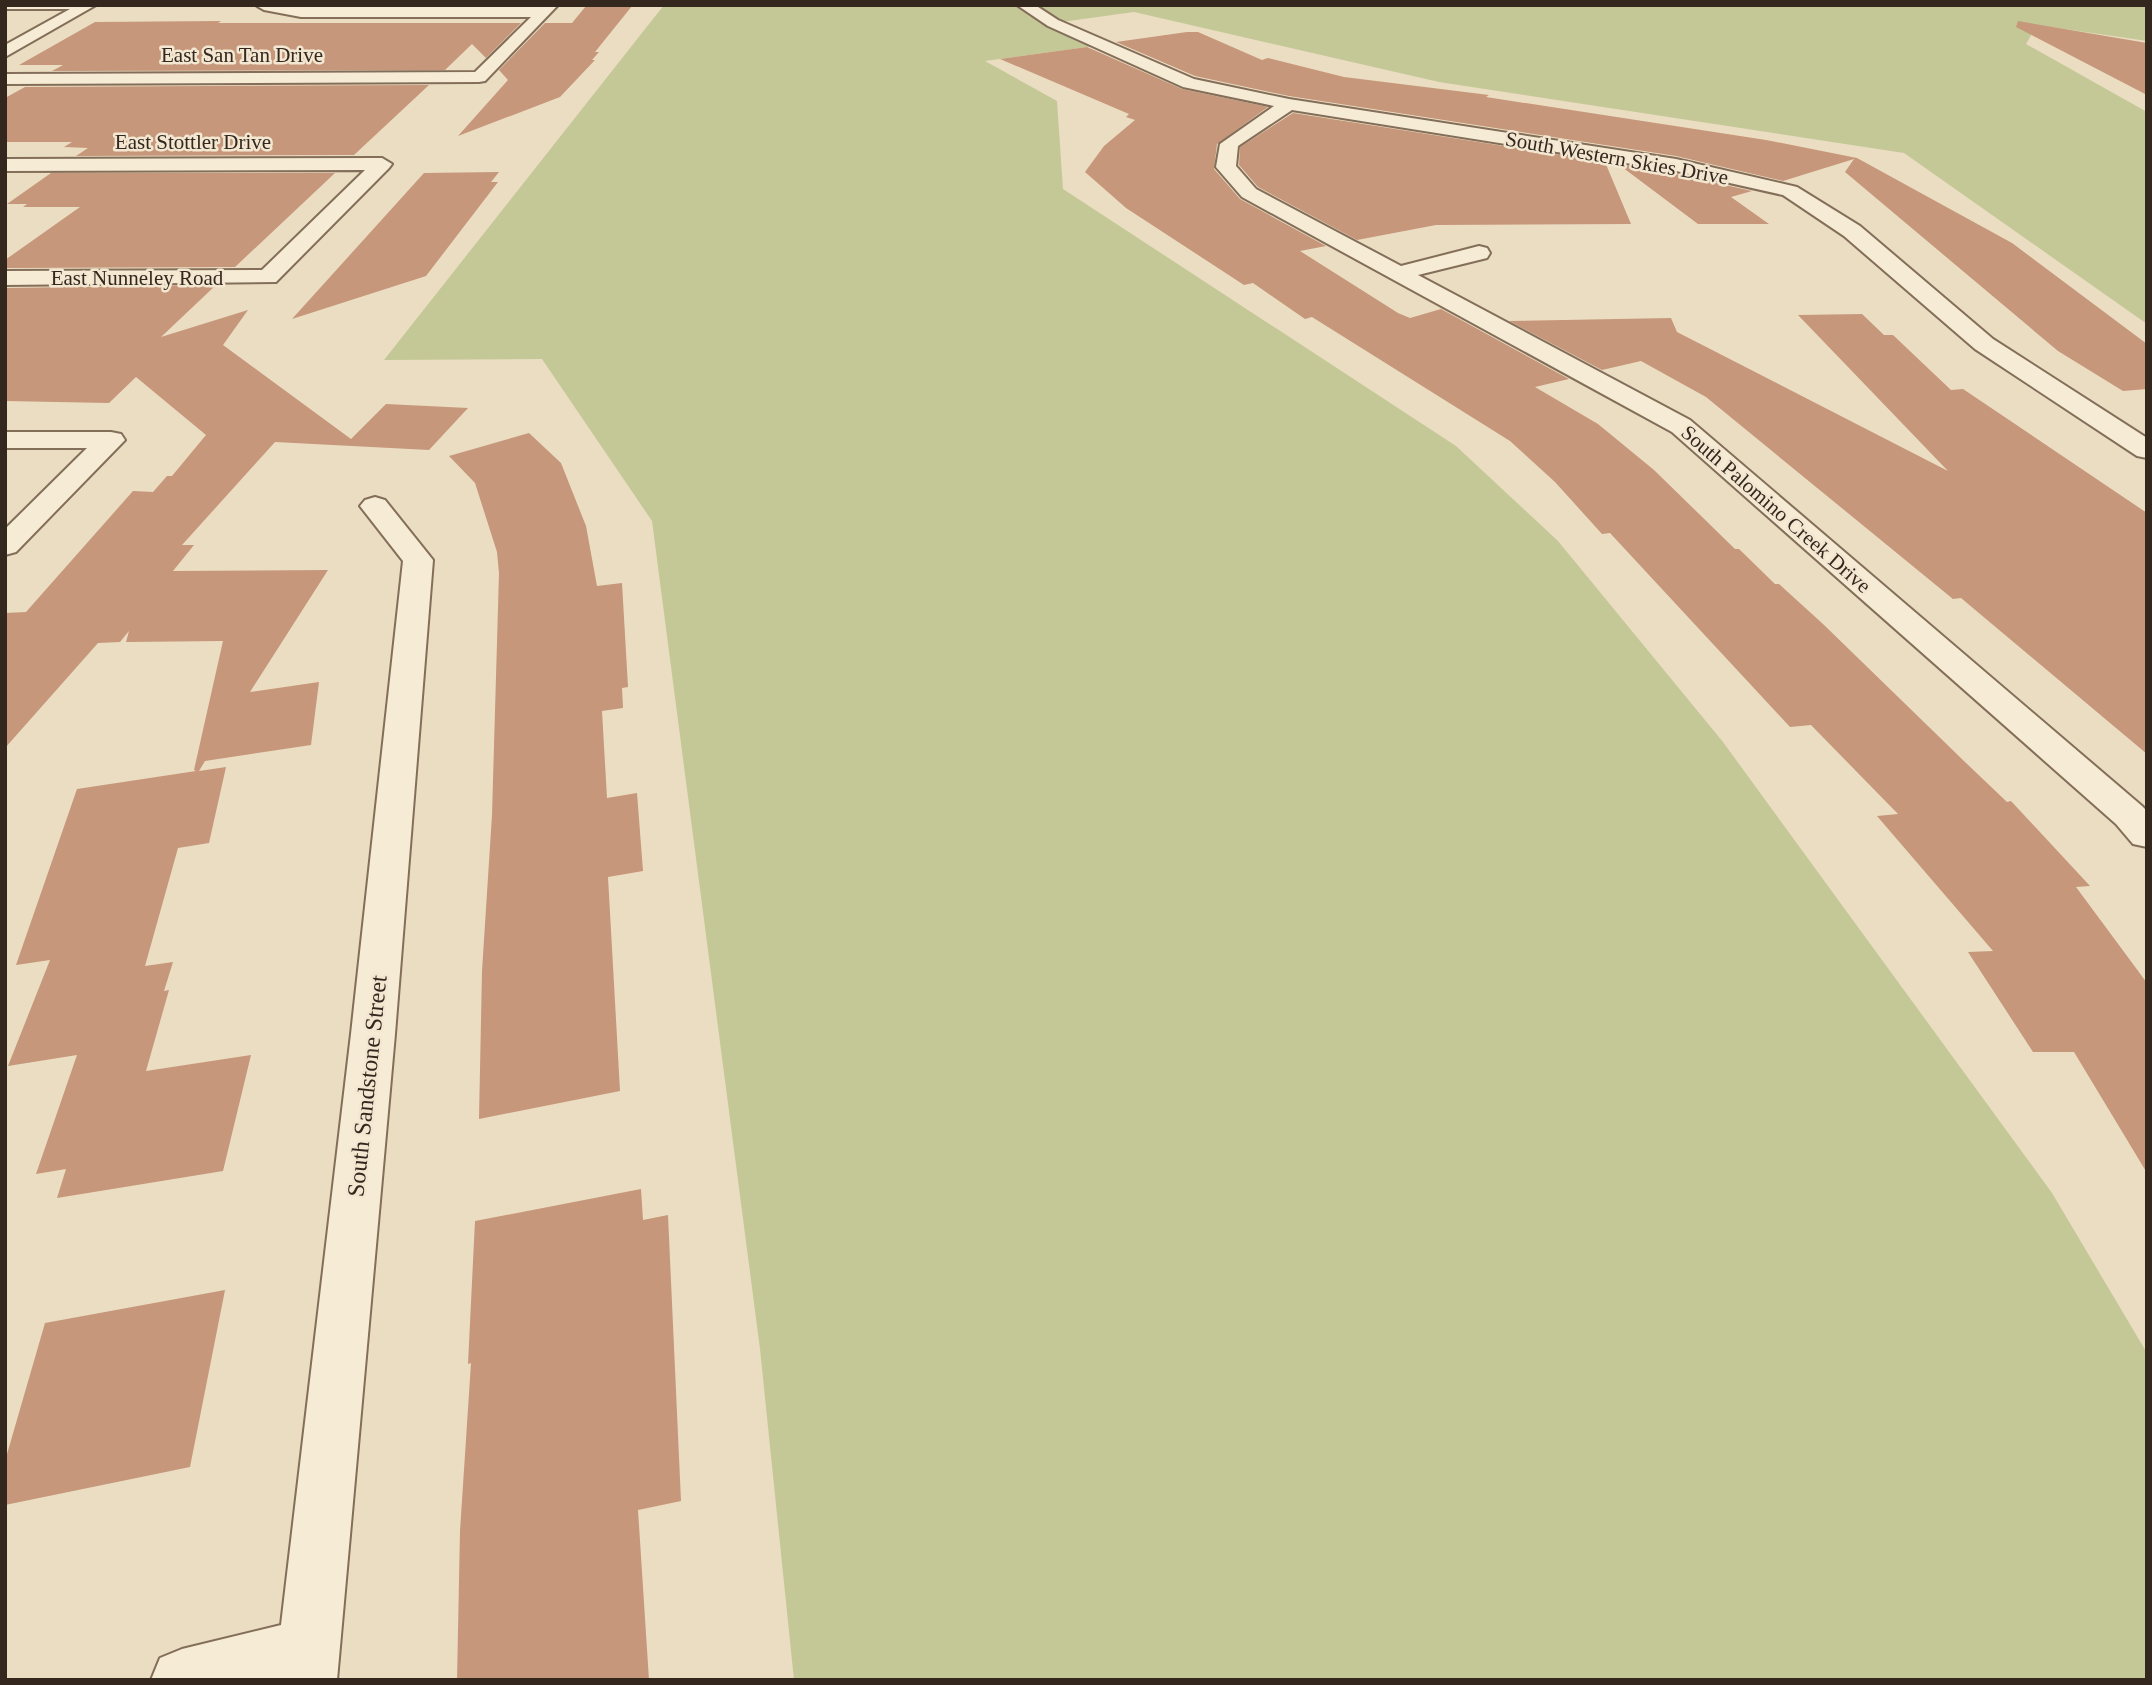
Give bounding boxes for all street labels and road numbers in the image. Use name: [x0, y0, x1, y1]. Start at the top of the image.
street label: East San Tan Drive: [161, 43, 323, 67]
street label: South Western Skies Drive: [1504, 127, 1730, 189]
street label: East Stottler Drive: [115, 130, 271, 154]
street label: East Nunneley Road: [51, 266, 224, 290]
street label: South Palomino Creek Drive: [1676, 420, 1876, 598]
street label: South Sandstone Street: [342, 974, 392, 1198]

